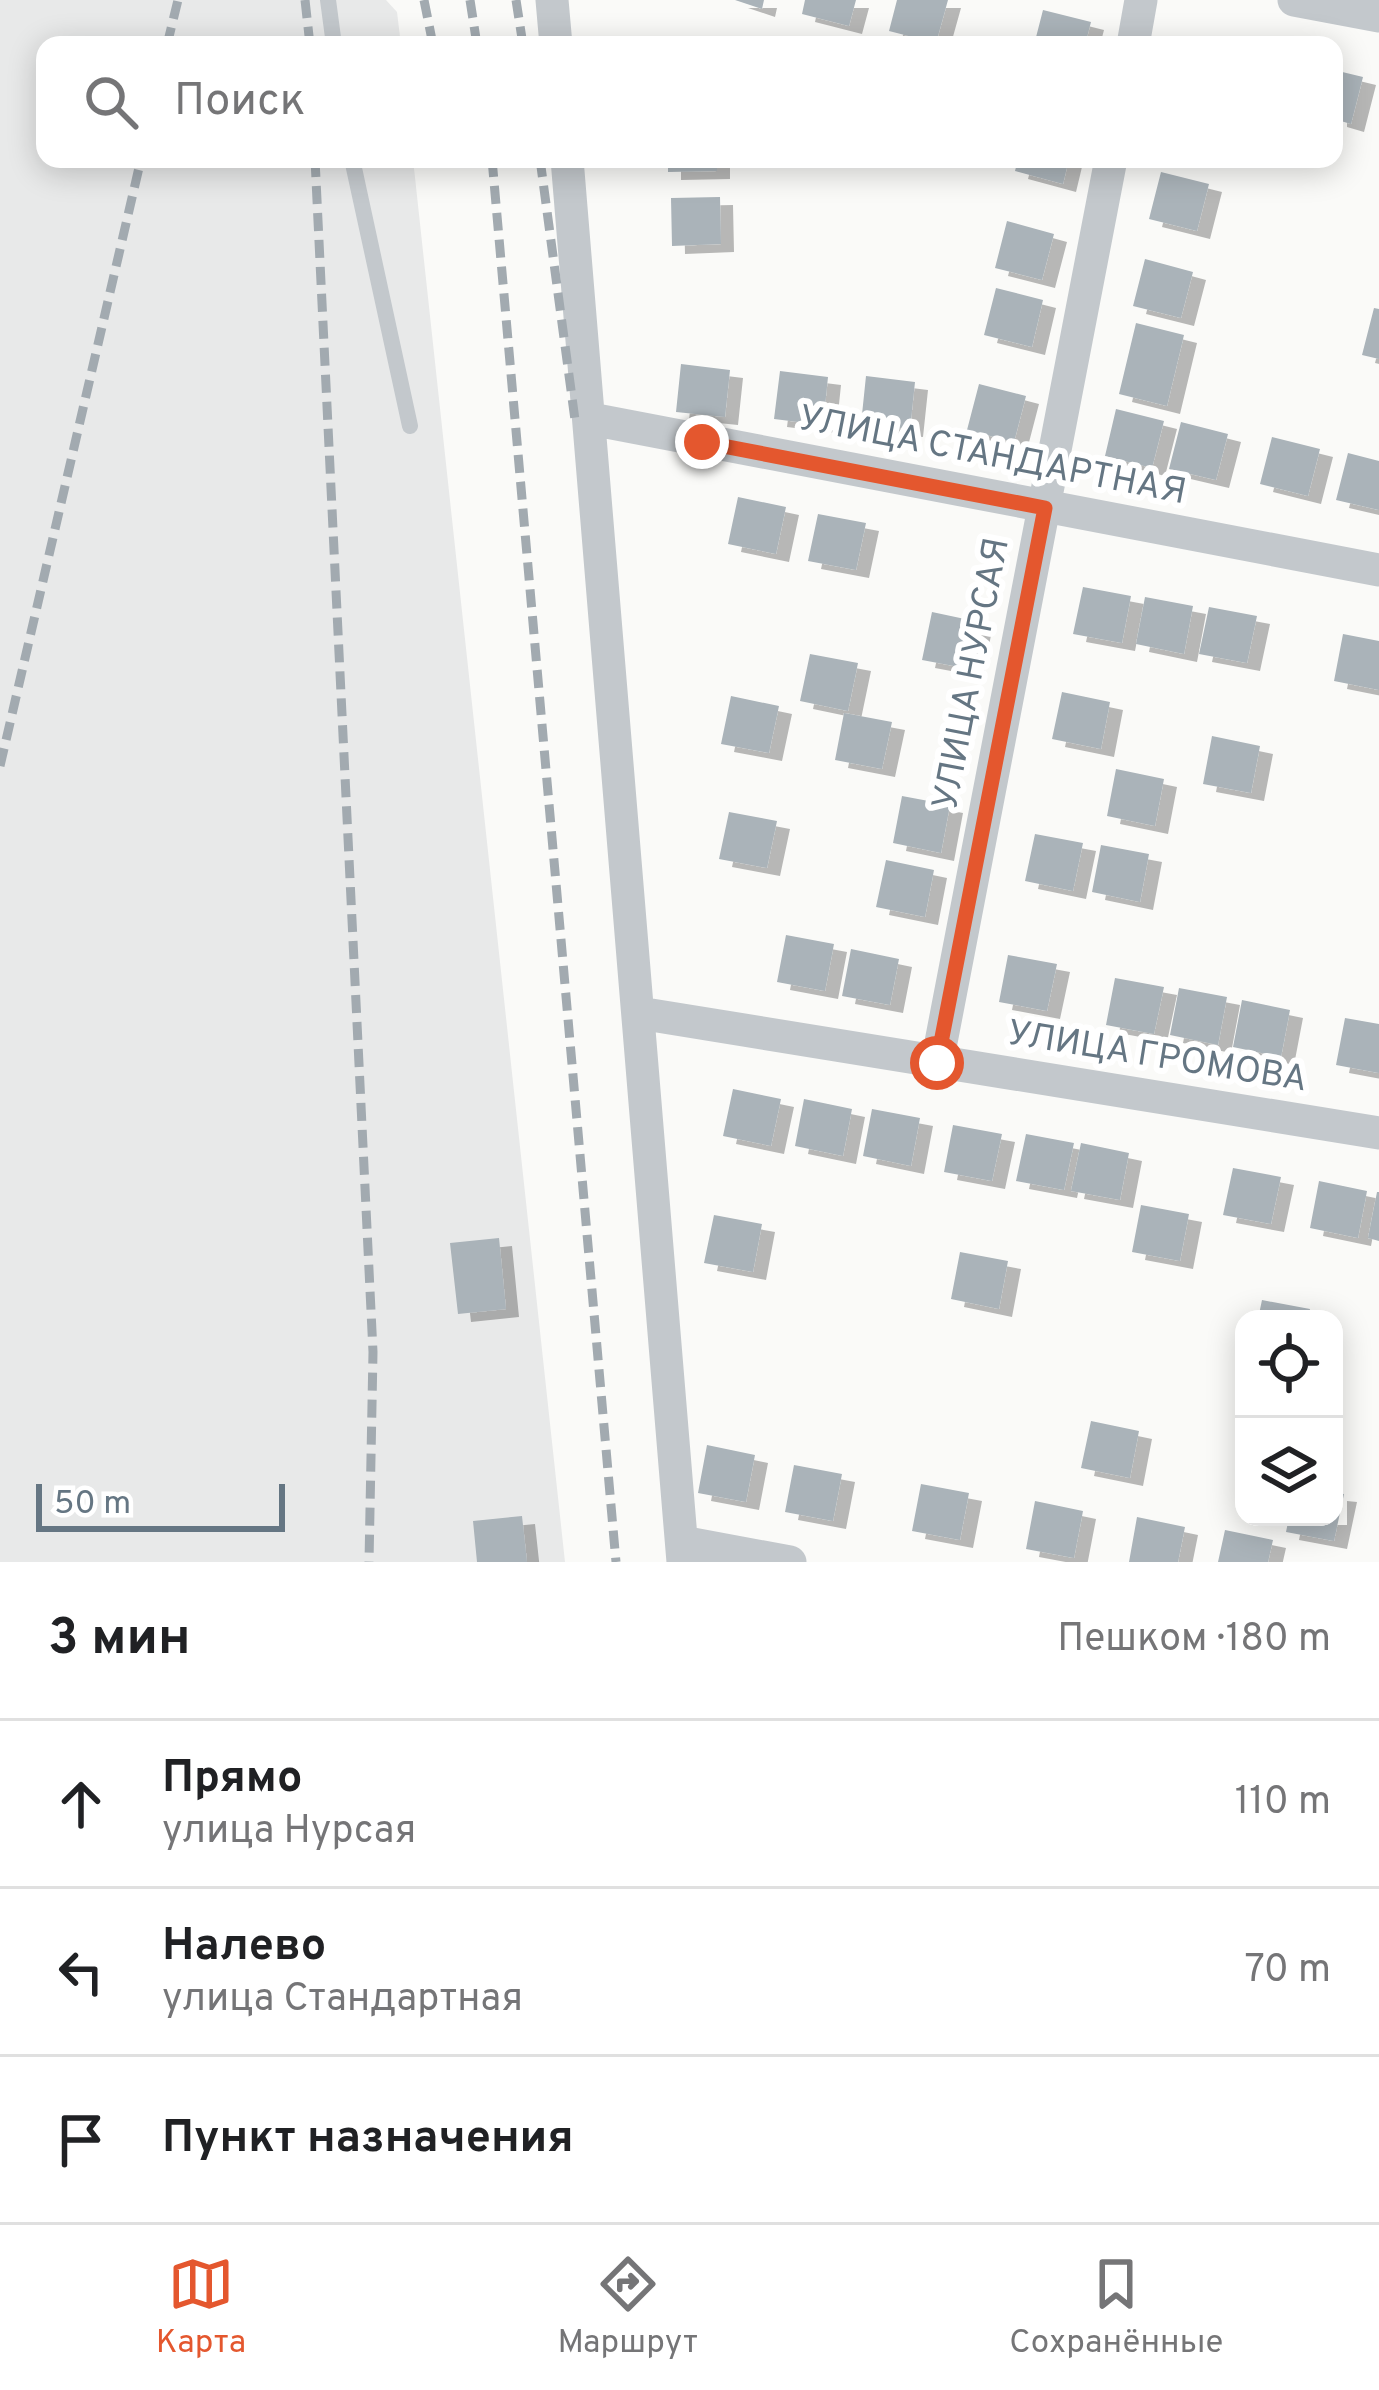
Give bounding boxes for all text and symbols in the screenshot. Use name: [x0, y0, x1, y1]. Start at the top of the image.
search box: [36, 36, 1343, 168]
icon: search: [78, 69, 144, 135]
text: Поиск: [174, 74, 305, 131]
street label: УЛИЦА СТАНДАРТНАЯ: [794, 397, 1190, 517]
route end: [675, 415, 729, 469]
street label: УЛИЦА НУРСАЯ: [924, 534, 1022, 814]
street label: УЛИЦА ГРОМОВА: [1004, 1012, 1310, 1104]
route start: [910, 1036, 964, 1090]
map controls: [1235, 1310, 1343, 1526]
button: locate: [1235, 1310, 1343, 1418]
button: layers: [1235, 1418, 1343, 1526]
scale bar: [36, 1478, 285, 1531]
text: 50 m: [54, 1484, 131, 1526]
text: 3 мин: [48, 1608, 191, 1673]
text: Пешком · 180 m: [1057, 1616, 1331, 1665]
text: Прямо: [162, 1751, 303, 1808]
icon: ahead: [48, 1771, 114, 1837]
text: 110 m: [1235, 1779, 1331, 1828]
text: улица Нурсая: [162, 1808, 416, 1857]
text: Налево: [162, 1919, 326, 1976]
icon: left: [48, 1939, 114, 2005]
text: 70 m: [1245, 1947, 1331, 1996]
text: улица Стандартная: [162, 1976, 523, 2025]
icon: arrive: [48, 2107, 114, 2173]
text: Пункт назначения: [162, 2111, 574, 2168]
tab: Карта: [156, 2251, 246, 2365]
tab: Маршрут: [557, 2251, 698, 2365]
tab: Сохранённые: [1009, 2251, 1223, 2365]

